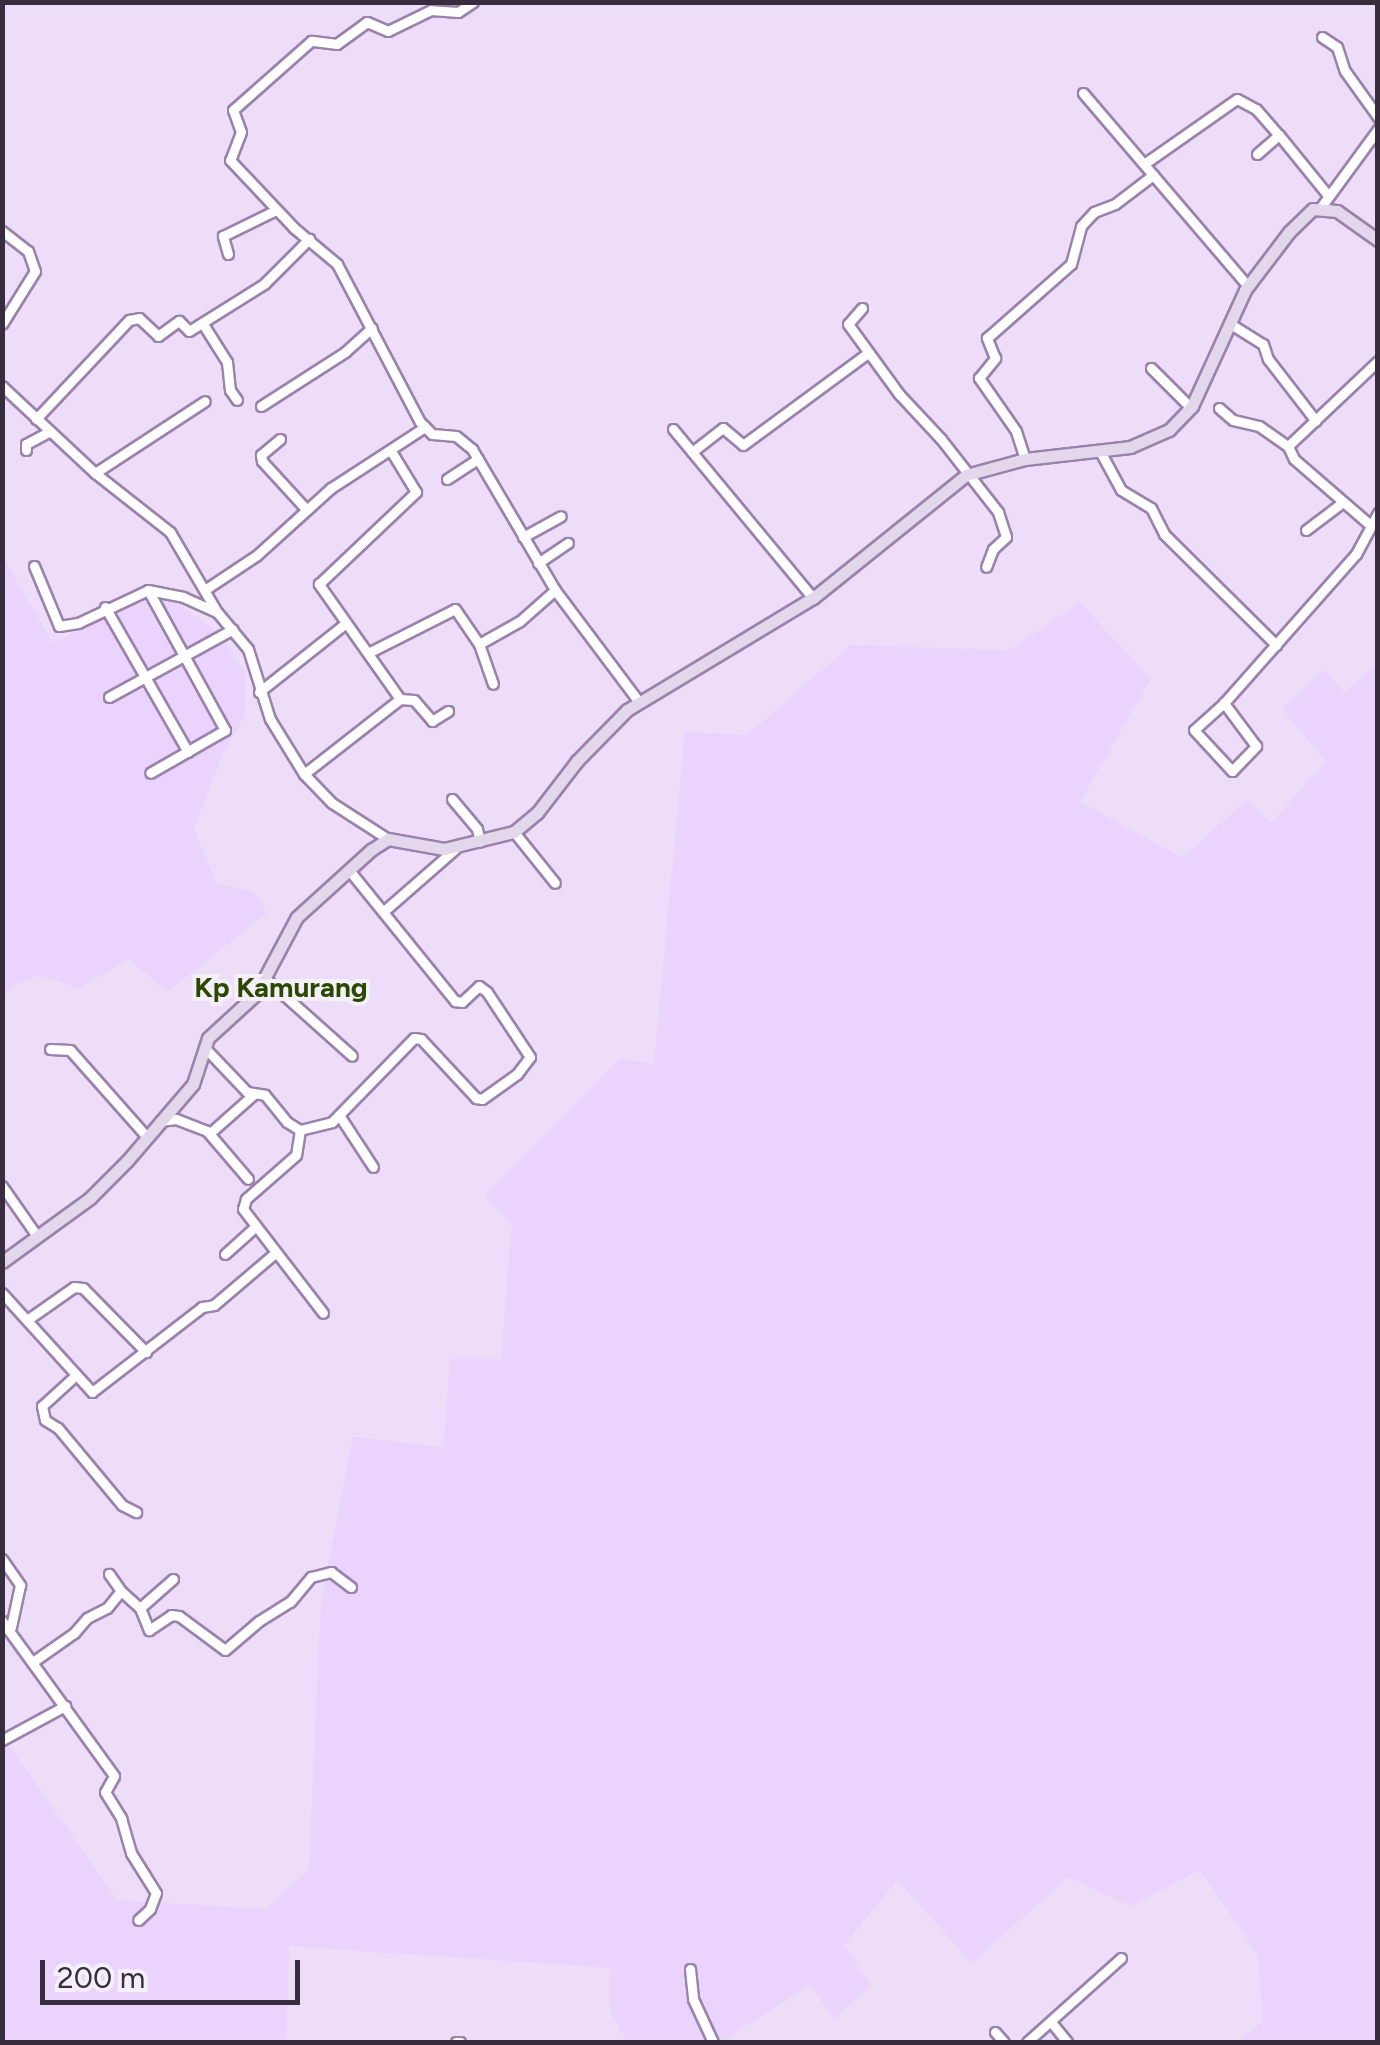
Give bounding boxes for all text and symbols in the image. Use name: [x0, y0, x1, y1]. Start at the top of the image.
district label: Kp Kamurang: [194, 970, 368, 1004]
scale bar: [45, 1940, 305, 2002]
text: 200 m: [57, 1959, 145, 1996]

